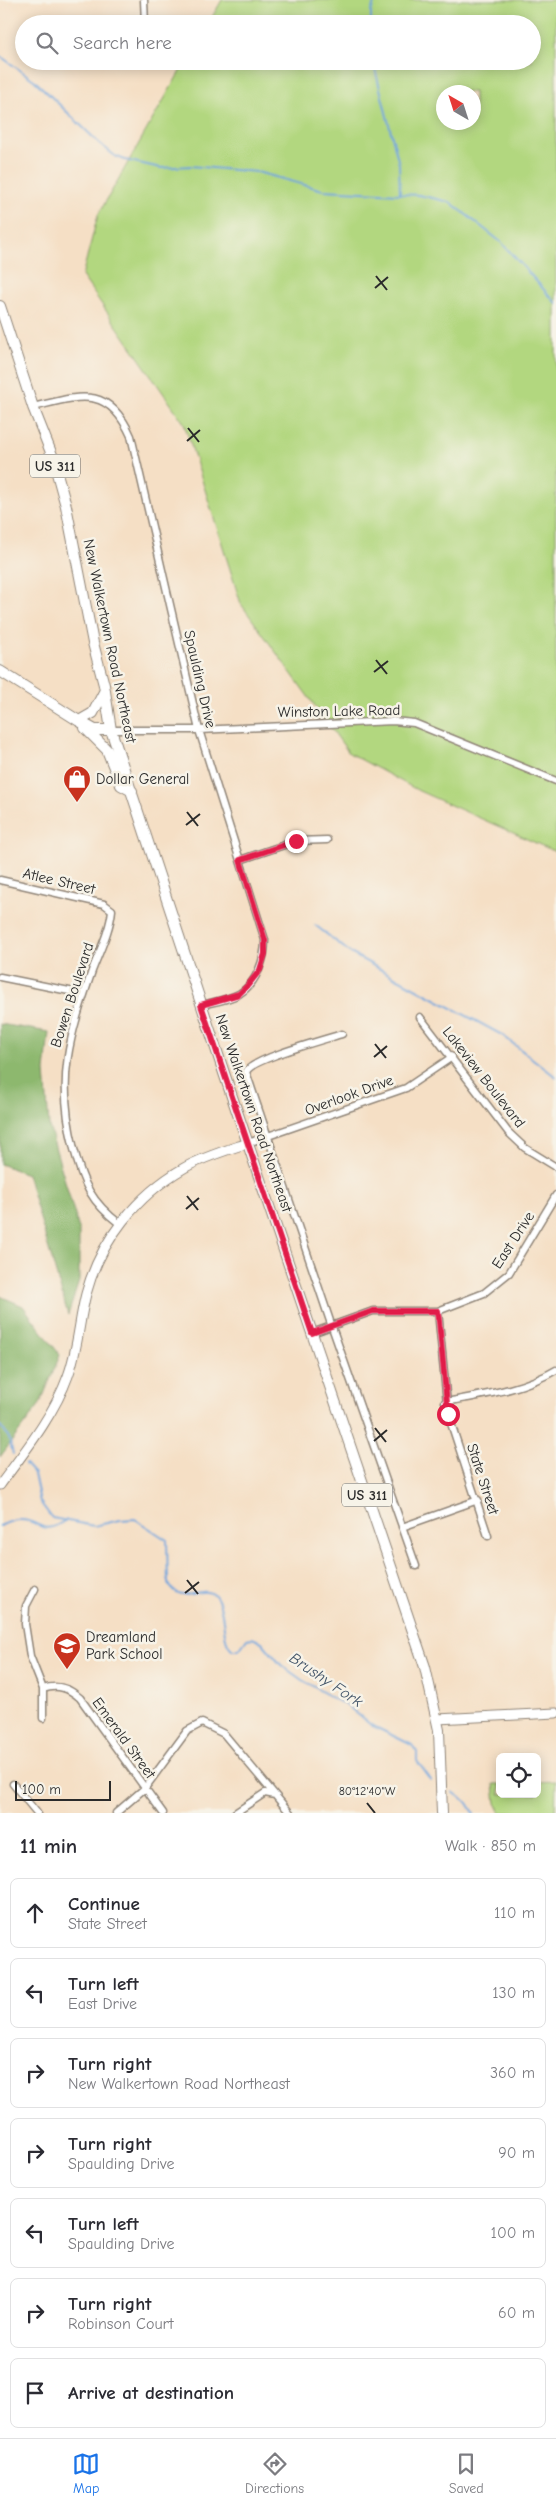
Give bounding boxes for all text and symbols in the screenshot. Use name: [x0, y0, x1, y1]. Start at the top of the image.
search box: [15, 15, 541, 70]
icon: search: [33, 29, 61, 57]
text: Search here: [73, 32, 172, 54]
north arrow: [436, 85, 481, 130]
road number: US 311: [30, 454, 80, 478]
street label: New Walkertown Road Northeast: [80, 537, 141, 745]
street label: Spaulding Drive: [180, 628, 220, 730]
street label: Winston Lake Road: [277, 701, 401, 721]
shop icon: Dollar General: [62, 764, 92, 803]
place label: Dollar General: [96, 770, 189, 788]
route end: [285, 830, 308, 853]
street label: Atlee Street: [21, 864, 98, 898]
street label: Bowen Boulevard: [47, 940, 97, 1050]
street label: New Walkertown Road Northeast: [212, 1012, 297, 1215]
street label: Lakeview Boulevard: [439, 1023, 529, 1131]
street label: Overlook Drive: [302, 1071, 396, 1119]
street label: East Drive: [488, 1208, 538, 1272]
route start: [437, 1403, 460, 1426]
street label: State Street: [463, 1441, 503, 1518]
road number: US 311: [342, 1484, 392, 1506]
place label: Dreamland Park School: [86, 1628, 162, 1663]
school or university icon: Dreamland Park School: [52, 1631, 82, 1670]
water label: Brushy Fork: [286, 1649, 366, 1711]
street label: Emerald Street: [88, 1694, 160, 1783]
map controls: [496, 1753, 541, 1798]
button: locate: [496, 1753, 541, 1798]
scale bar: [15, 1778, 111, 1801]
text: 100 m: [22, 1781, 61, 1798]
text: 80°12'40"W: [339, 1784, 396, 1798]
text: 11 min: [20, 1834, 77, 1858]
text: Walk · 850 m: [445, 1837, 536, 1855]
text: Continue: [68, 1893, 140, 1915]
icon: ahead: [21, 1899, 49, 1927]
text: 110 m: [494, 1904, 535, 1922]
text: State Street: [68, 1915, 147, 1933]
text: Turn left: [68, 1973, 139, 1995]
icon: left: [21, 1979, 49, 2007]
text: 130 m: [492, 1984, 535, 2002]
text: East Drive: [68, 1995, 137, 2013]
text: Turn right: [68, 2053, 152, 2075]
icon: right: [21, 2059, 49, 2087]
text: 360 m: [490, 2064, 535, 2082]
text: New Walkertown Road Northeast: [68, 2075, 290, 2093]
text: Turn right: [68, 2133, 152, 2155]
icon: right: [21, 2139, 49, 2167]
text: 90 m: [498, 2144, 535, 2162]
text: Spaulding Drive: [68, 2155, 174, 2173]
text: Turn left: [68, 2213, 139, 2235]
icon: left: [21, 2219, 49, 2247]
text: 100 m: [491, 2224, 535, 2242]
text: Spaulding Drive: [68, 2235, 174, 2253]
text: Turn right: [68, 2293, 152, 2315]
icon: right: [21, 2299, 49, 2327]
text: 60 m: [498, 2304, 535, 2322]
text: Robinson Court: [68, 2315, 174, 2333]
icon: arrive: [21, 2379, 49, 2407]
text: Arrive at destination: [68, 2382, 234, 2404]
tab: Map: [72, 2450, 100, 2497]
tab: Directions: [245, 2450, 304, 2497]
tab: Saved: [449, 2450, 484, 2497]

